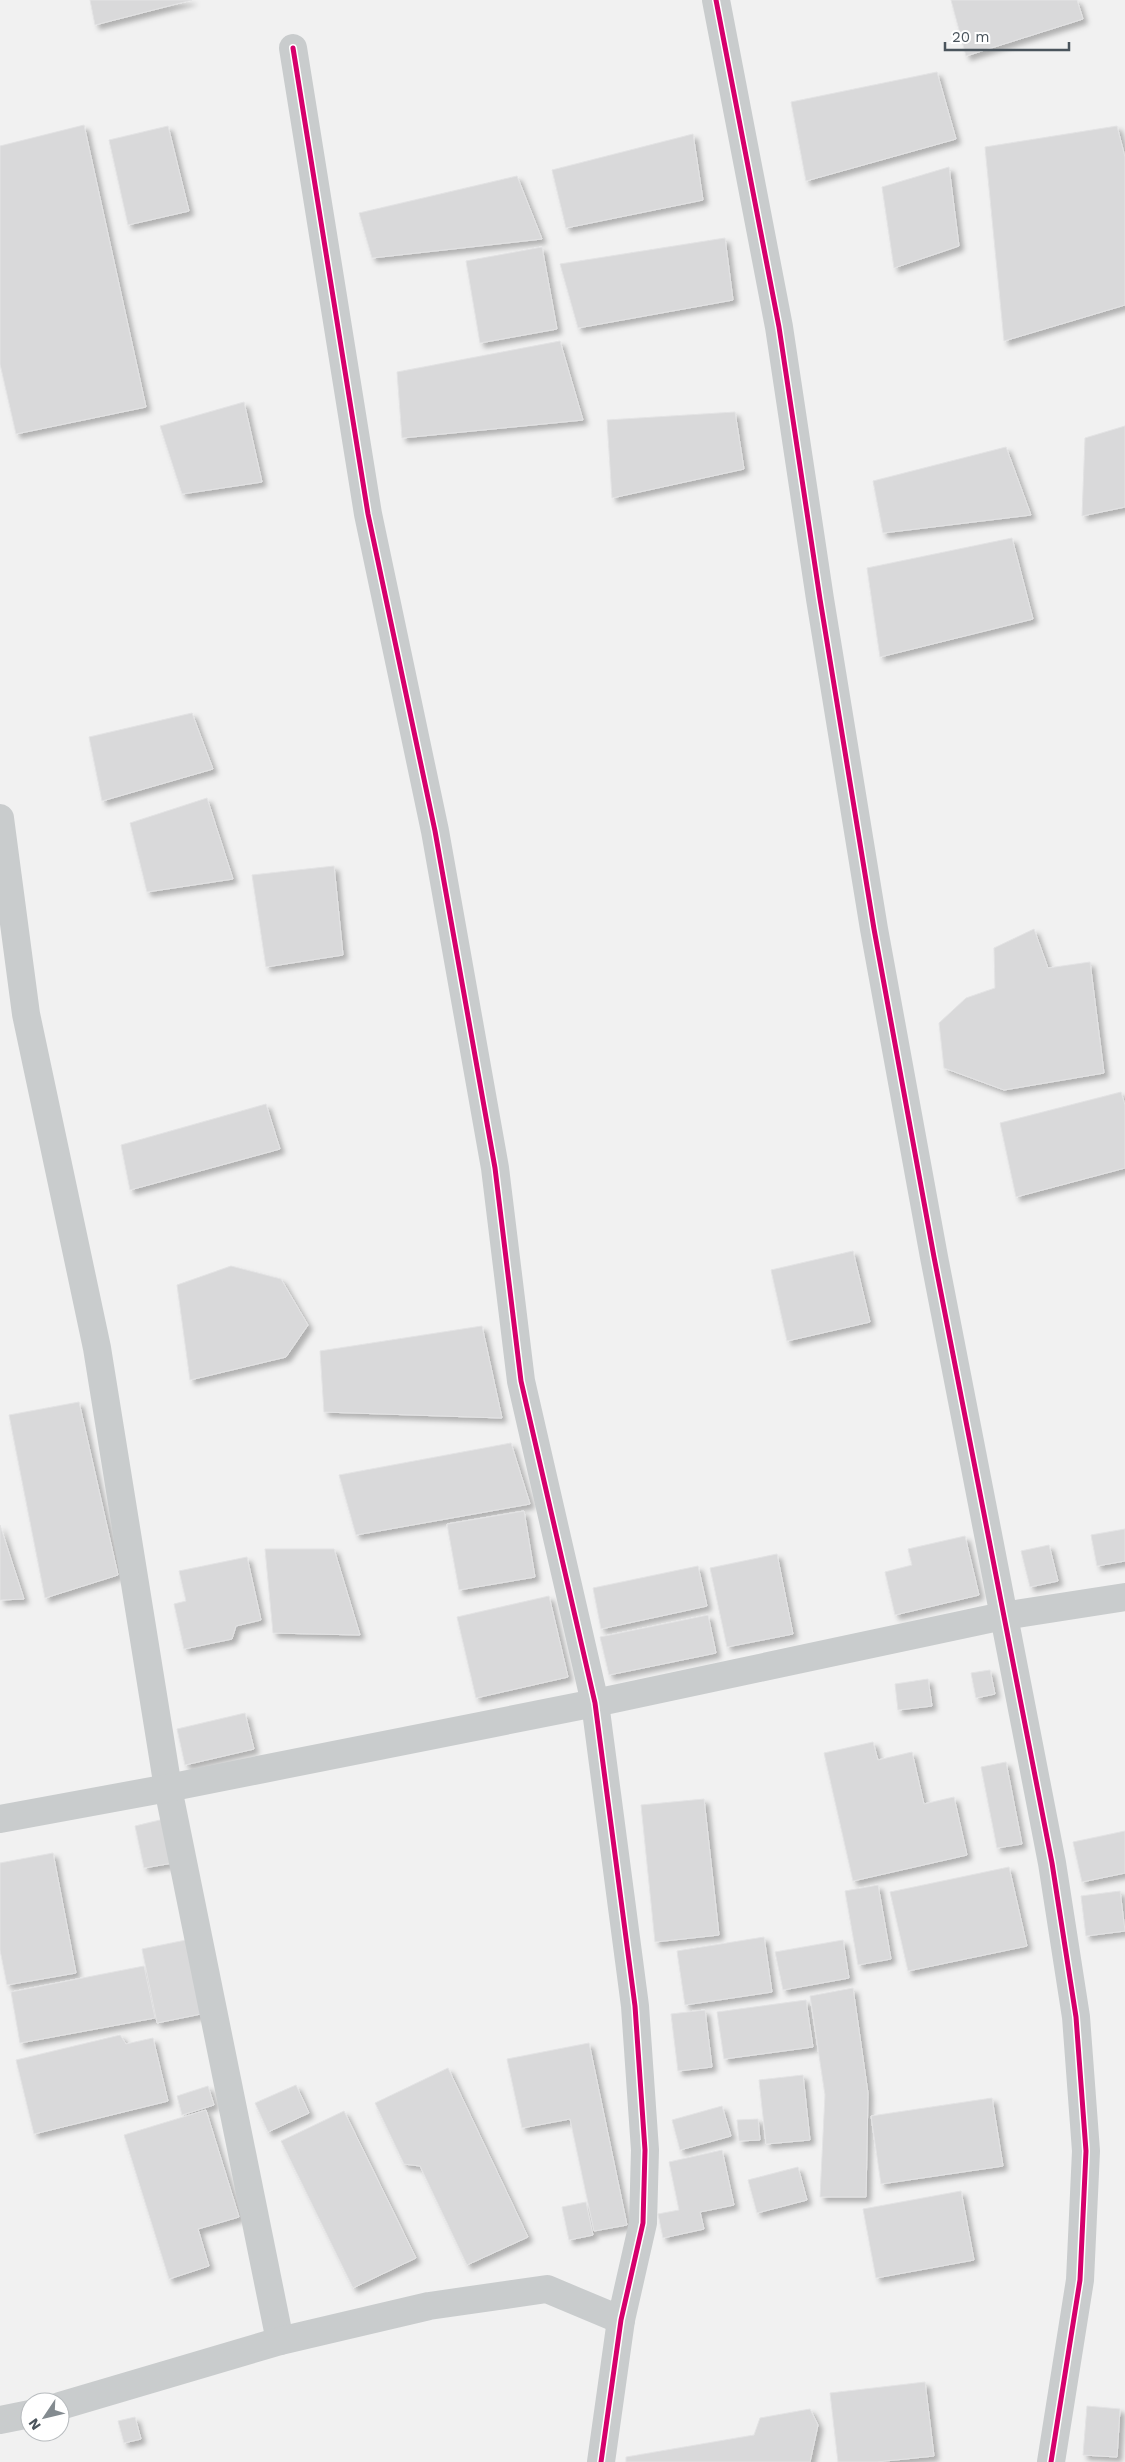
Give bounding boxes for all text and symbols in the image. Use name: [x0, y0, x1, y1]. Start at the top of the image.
scale bar: [945, 20, 1069, 52]
text: 20 m: [952, 28, 990, 46]
north arrow: [20, 2392, 70, 2442]
text: N: [25, 2416, 44, 2433]

